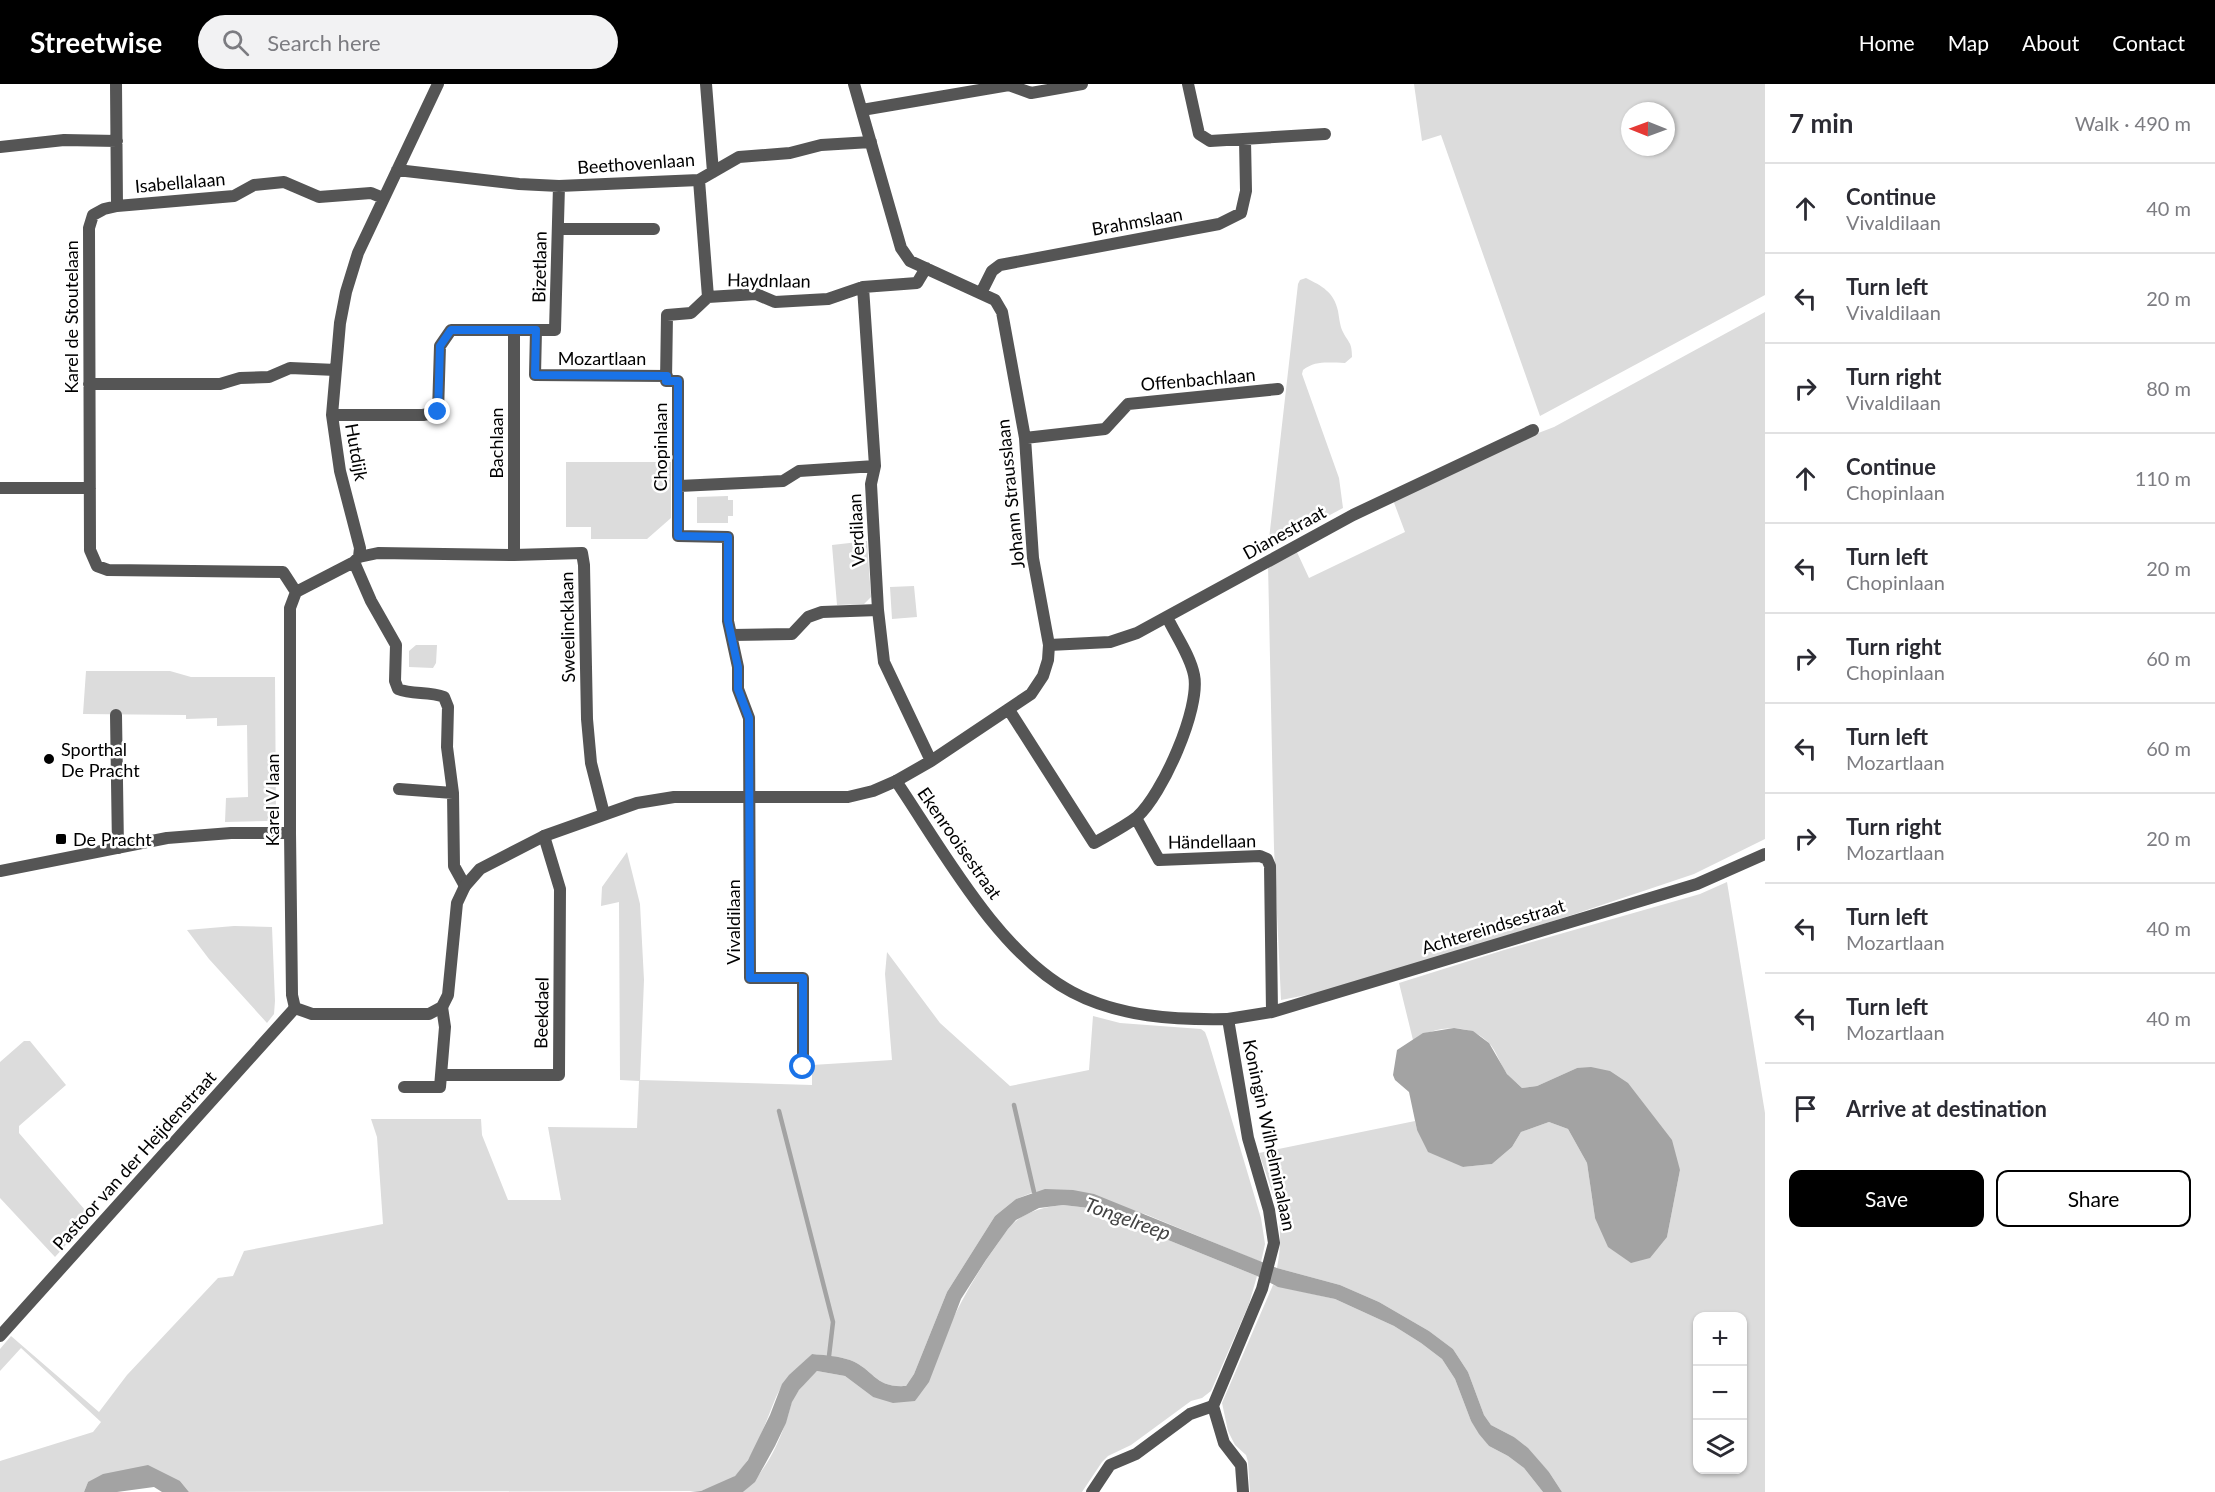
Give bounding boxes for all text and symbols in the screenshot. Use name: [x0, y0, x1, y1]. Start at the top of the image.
search box: [198, 15, 618, 69]
text: Streetwise: [30, 25, 162, 59]
icon: search: [219, 26, 252, 59]
text: Search here: [267, 29, 381, 56]
text: Home: [1859, 30, 1915, 55]
text: Map: [1948, 30, 1989, 55]
text: About: [2022, 30, 2079, 55]
text: Contact: [2112, 30, 2185, 55]
north arrow: [1621, 102, 1675, 156]
text: 7 min: [1789, 107, 1853, 139]
text: Walk · 490 m: [2075, 111, 2191, 135]
street label: Beethovenlaan: [577, 148, 695, 178]
street label: Isabellalaan: [134, 167, 226, 197]
text: Continue: [1846, 183, 1936, 210]
icon: ahead: [1789, 192, 1822, 225]
text: 40 m: [2146, 196, 2191, 220]
street label: Brahmslaan: [1090, 202, 1184, 240]
text: Vivaldilaan: [1846, 210, 1941, 234]
street label: Bizetlaan: [527, 231, 551, 303]
street label: Karel de Stoutelaan: [60, 240, 82, 394]
street label: Haydnlaan: [727, 268, 811, 292]
text: Turn left: [1846, 273, 1928, 300]
icon: left: [1789, 282, 1822, 315]
text: 20 m: [2146, 286, 2191, 310]
text: Vivaldilaan: [1846, 300, 1941, 324]
street label: Mozartlaan: [558, 347, 646, 369]
street label: Offenbachlaan: [1140, 363, 1256, 395]
text: Turn right: [1846, 363, 1941, 390]
icon: right: [1789, 372, 1822, 405]
text: 80 m: [2146, 376, 2191, 400]
text: Vivaldilaan: [1846, 390, 1941, 414]
route end: [424, 398, 450, 424]
street label: Chopinlaan: [649, 403, 671, 491]
street label: Bachlaan: [485, 407, 507, 479]
street label: Johann Strausslaan: [991, 418, 1029, 570]
street label: Hutdijk: [341, 422, 373, 483]
text: Continue: [1846, 453, 1936, 480]
icon: ahead: [1789, 462, 1822, 495]
text: 110 m: [2135, 466, 2191, 490]
text: Chopinlaan: [1846, 480, 1945, 504]
street label: Verdilaan: [843, 493, 869, 567]
street label: Dianestraat: [1239, 500, 1330, 564]
text: Turn left: [1846, 543, 1928, 570]
icon: left: [1789, 552, 1822, 585]
text: 20 m: [2146, 556, 2191, 580]
text: Chopinlaan: [1846, 570, 1945, 594]
street label: Sweelincklaan: [555, 571, 579, 683]
text: Turn right: [1846, 633, 1941, 660]
icon: right: [1789, 642, 1822, 675]
text: 60 m: [2146, 646, 2191, 670]
text: Chopinlaan: [1846, 660, 1945, 684]
text: Turn left: [1846, 723, 1928, 750]
icon: left: [1789, 732, 1822, 765]
text: 60 m: [2146, 736, 2191, 760]
place label: Sporthal De Pracht: [61, 738, 140, 781]
text: Mozartlaan: [1846, 750, 1945, 774]
marker: Sporthal De Pracht: [42, 752, 56, 766]
street label: Karel V laan: [261, 753, 283, 847]
street label: Ekenrooisestraat: [913, 783, 1007, 904]
text: Turn right: [1846, 813, 1941, 840]
icon: right: [1789, 822, 1822, 855]
text: 20 m: [2146, 826, 2191, 850]
place label: De Pracht: [73, 828, 152, 850]
street label: Händellaan: [1168, 829, 1256, 853]
marker: De Pracht: [54, 832, 68, 846]
text: Mozartlaan: [1846, 840, 1945, 864]
street label: Vivaldilaan: [722, 879, 744, 965]
street label: Achtereindsestraat: [1419, 894, 1568, 958]
text: Turn left: [1846, 903, 1928, 930]
icon: left: [1789, 912, 1822, 945]
text: 40 m: [2146, 916, 2191, 940]
text: Mozartlaan: [1846, 930, 1945, 954]
street label: Beekdael: [529, 977, 553, 1049]
text: Turn left: [1846, 993, 1928, 1020]
icon: left: [1789, 1002, 1822, 1035]
text: 40 m: [2146, 1006, 2191, 1030]
text: Mozartlaan: [1846, 1020, 1945, 1044]
street label: Koningin Wilhelminalaan: [1239, 1037, 1301, 1233]
route start: [789, 1053, 815, 1079]
street label: Pastoor van der Heijdenstraat: [48, 1065, 221, 1254]
icon: arrive: [1789, 1092, 1822, 1125]
text: Arrive at destination: [1846, 1095, 2047, 1122]
button: Save: [1789, 1170, 1984, 1227]
button: Share: [1996, 1170, 2191, 1227]
water label: Tongelreep: [1082, 1191, 1174, 1245]
map controls: [1693, 1312, 1747, 1474]
button: +: [1693, 1312, 1747, 1366]
button: −: [1693, 1366, 1747, 1420]
button: layers: [1693, 1420, 1747, 1474]

